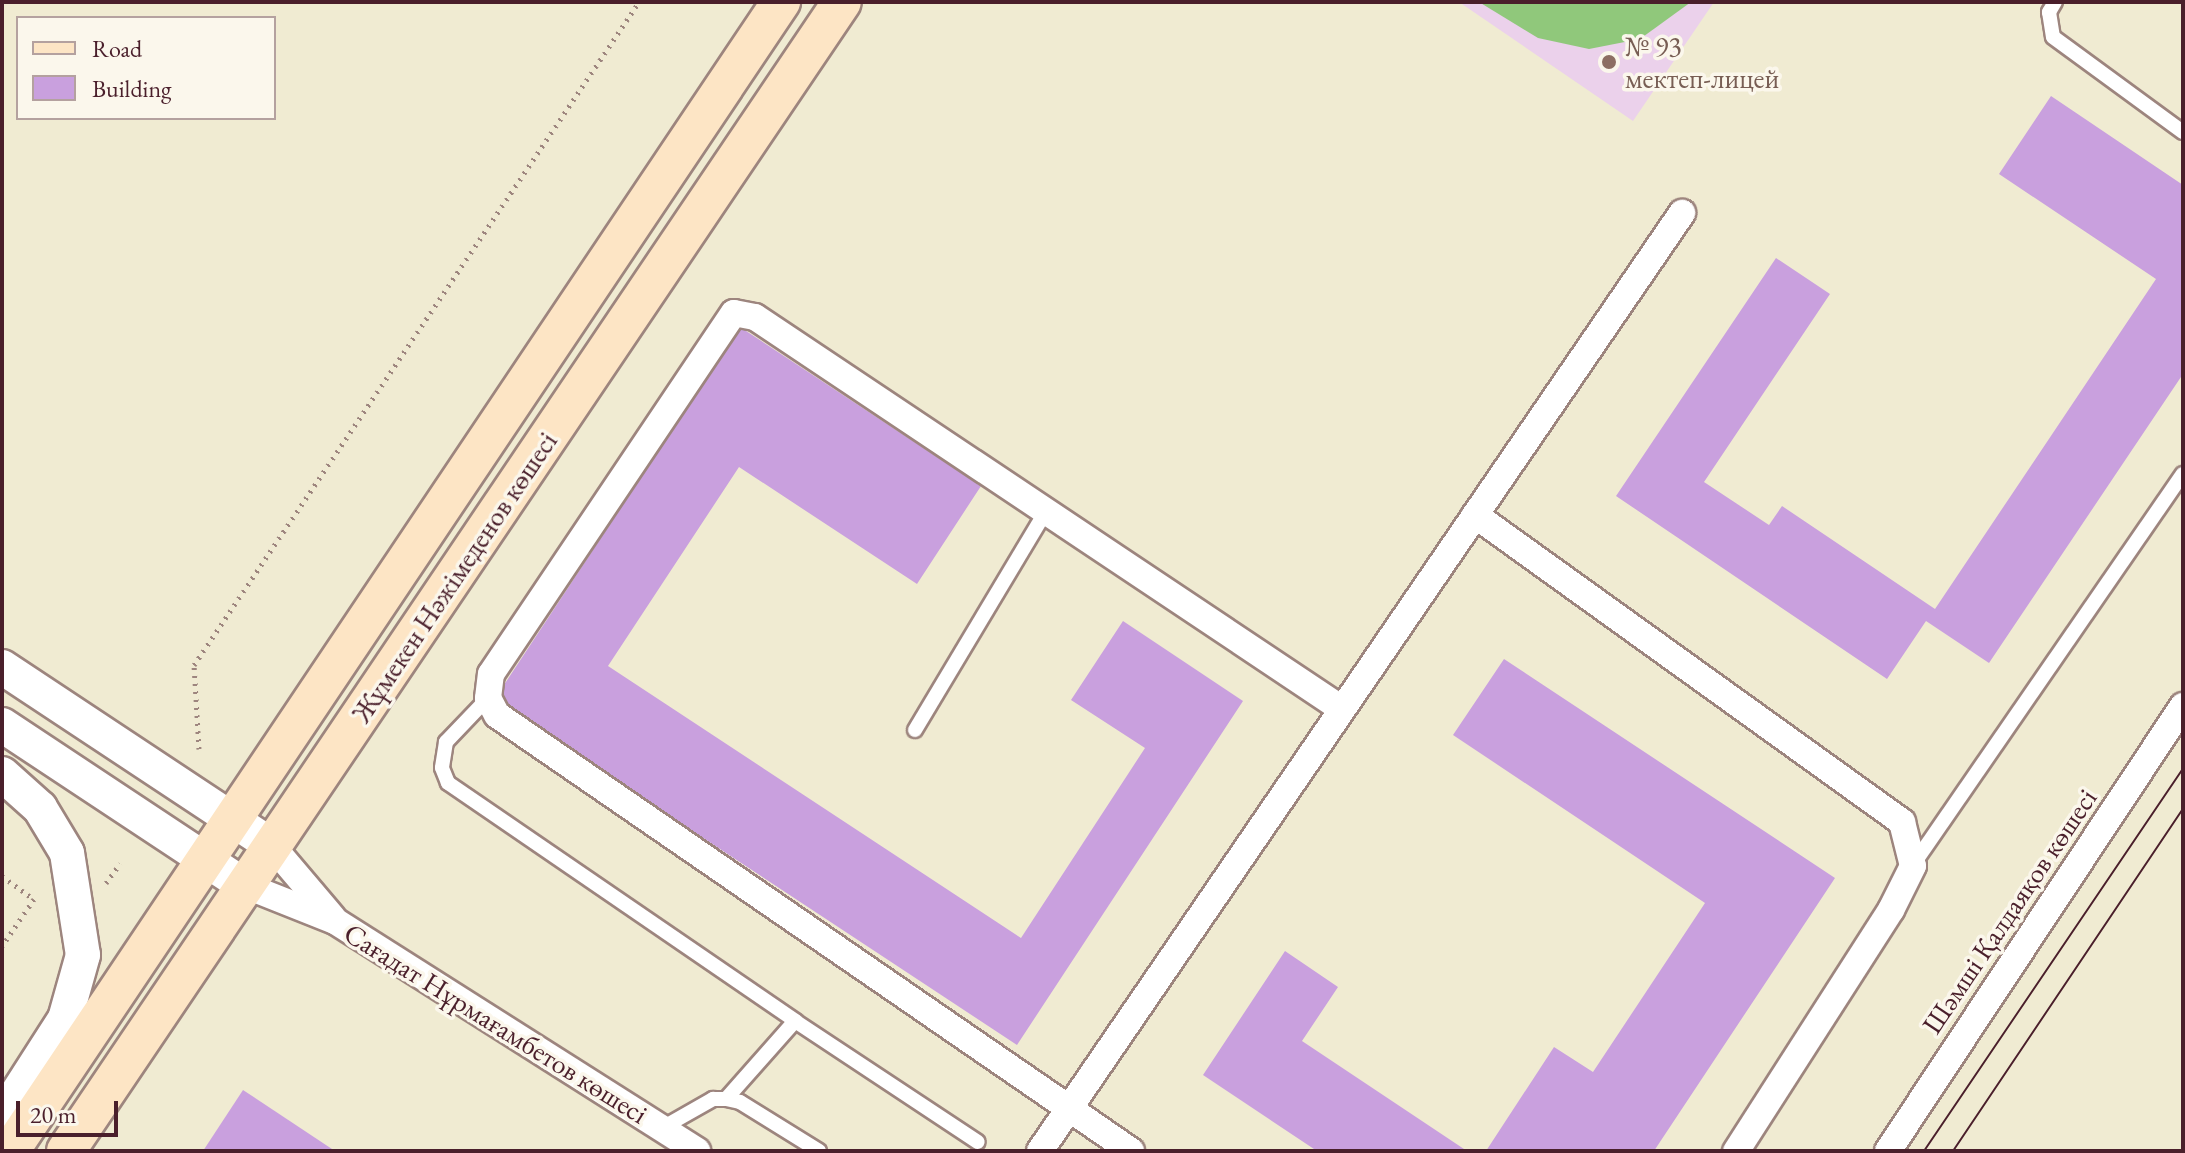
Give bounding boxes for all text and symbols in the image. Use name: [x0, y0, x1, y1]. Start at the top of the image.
legend: [16, 16, 276, 120]
place label: № 93 мектеп-лицей: [1625, 29, 1779, 95]
text: Road: [92, 33, 142, 64]
marker: № 93 мектеп-лицей: [1600, 53, 1618, 71]
text: Building: [92, 73, 172, 104]
street label: Жұмекен Нәжімеденов көшесі: [344, 425, 564, 729]
street label: Шәмші Қалдаяқов көшесі: [1915, 782, 2103, 1040]
street label: Сағадат Нұрмағамбетов көшесі: [338, 916, 654, 1130]
scale bar: [20, 1085, 122, 1135]
text: 20 m: [30, 1099, 77, 1130]

